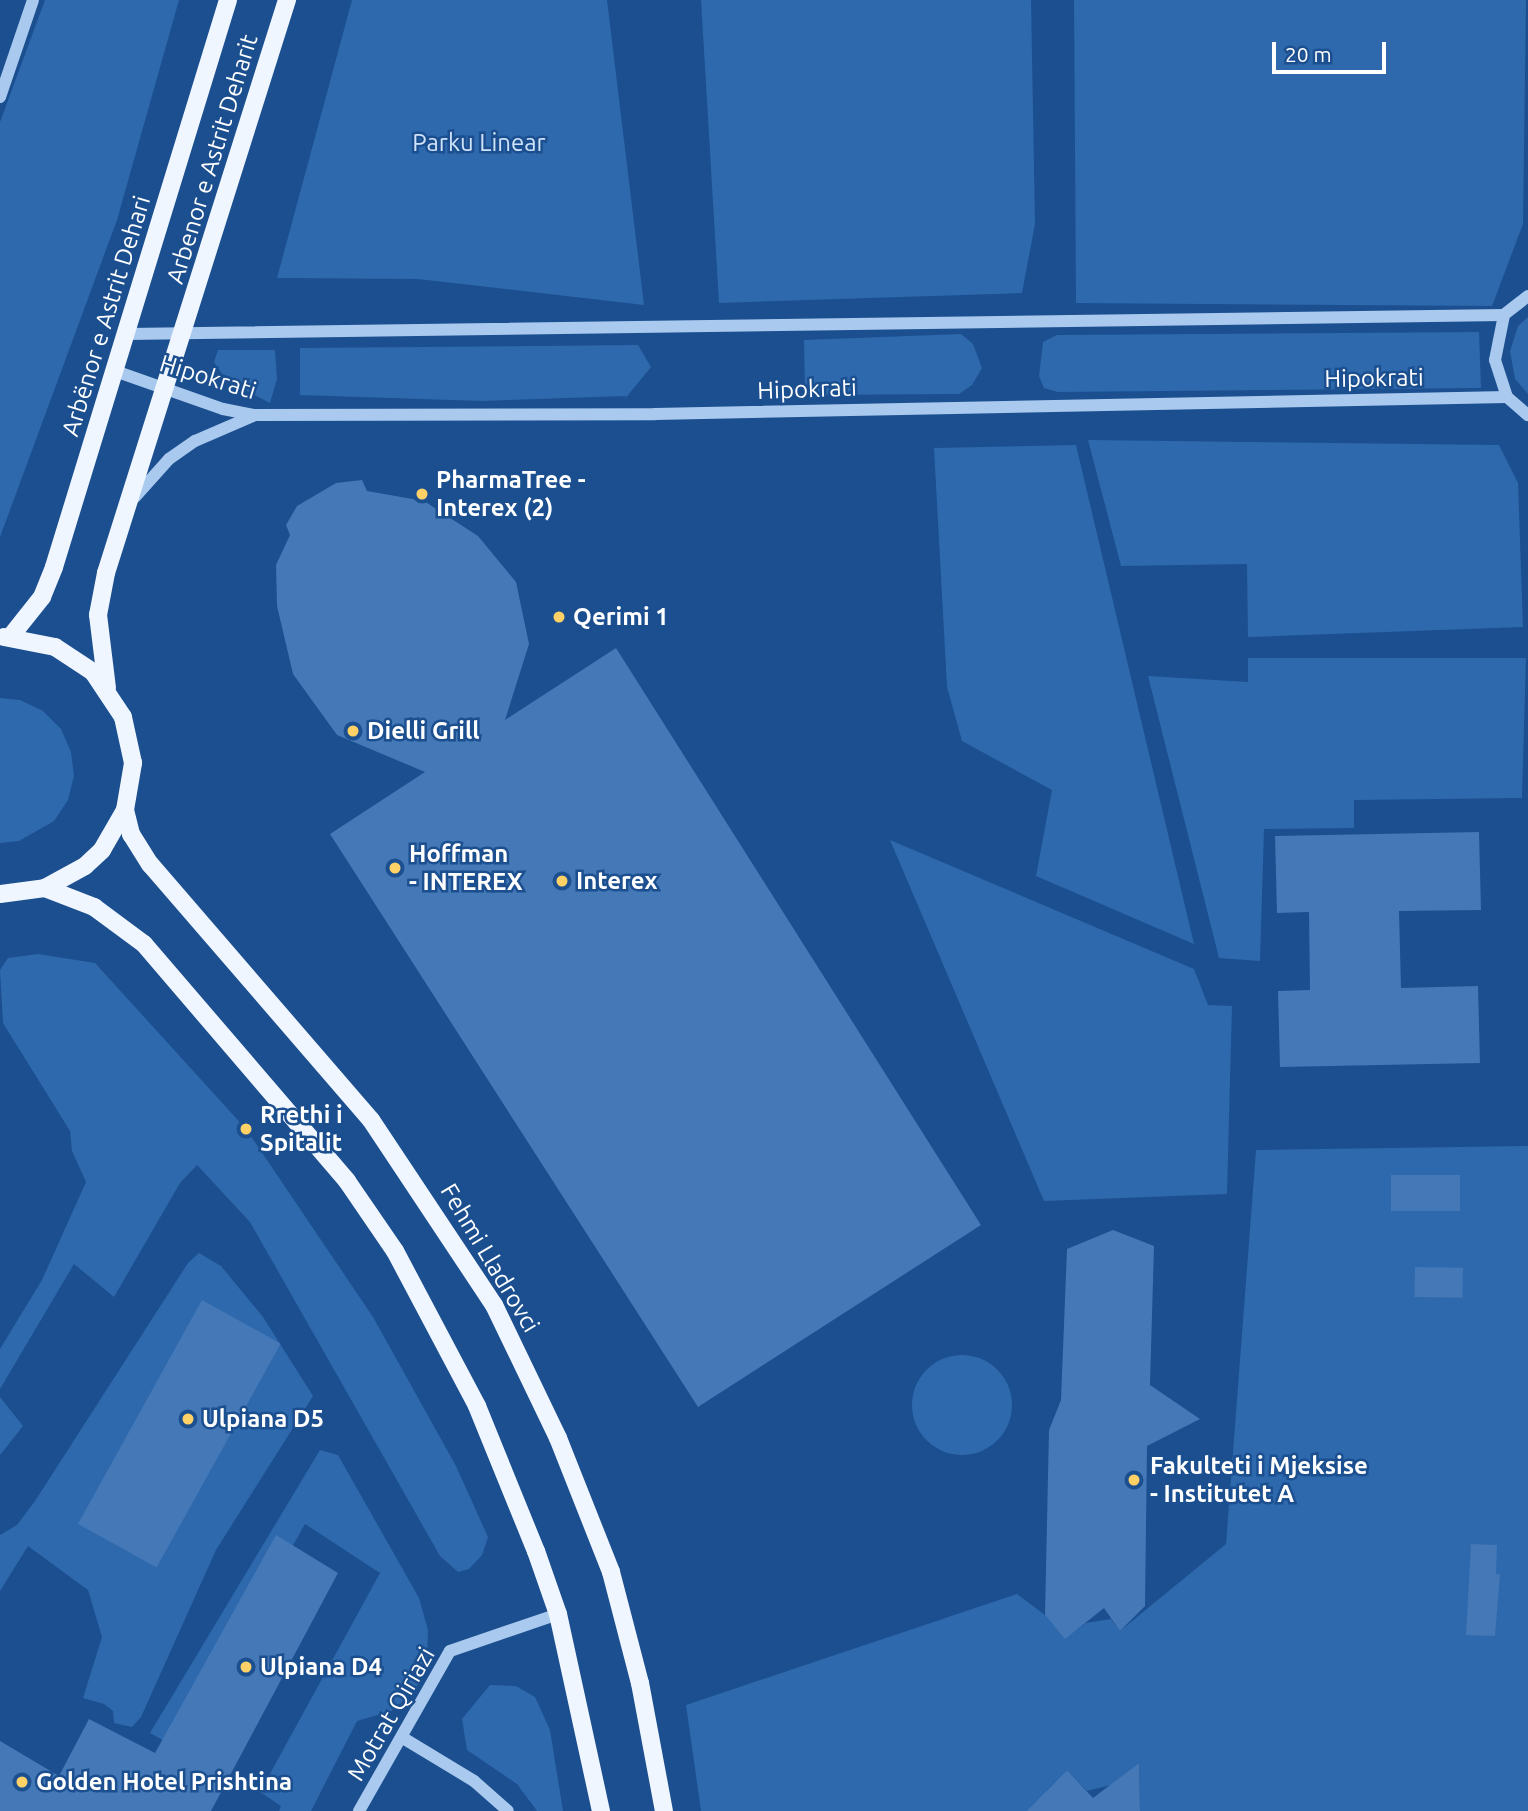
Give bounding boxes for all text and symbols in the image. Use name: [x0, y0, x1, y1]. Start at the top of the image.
scale bar: [1276, 28, 1390, 72]
street label: Arbenor e Astrit Deharit: [160, 31, 264, 287]
text: 20 m: [1285, 42, 1332, 66]
park label: Parku Linear: [412, 129, 546, 157]
street label: Arbënor e Astrit Dehari: [56, 192, 156, 440]
street label: Hipokrati: [156, 349, 260, 405]
street label: Hipokrati: [1324, 363, 1424, 393]
street label: Hipokrati: [757, 373, 857, 405]
place label: PharmaTree - Interex (2): [436, 466, 586, 522]
marker: PharmaTree - Interex (2): [414, 486, 430, 502]
place label: Qerimi 1: [573, 603, 669, 631]
marker: Qerimi 1: [551, 609, 567, 625]
place label: Dielli Grill: [367, 717, 480, 745]
marker: Dielli Grill: [345, 723, 361, 739]
place label: Hoffman - INTEREX: [409, 840, 523, 896]
marker: Hoffman - INTEREX: [387, 860, 403, 876]
place label: Interex: [576, 867, 658, 895]
marker: Interex: [554, 873, 570, 889]
place label: Rrethi i Spitalit: [260, 1101, 343, 1157]
marker: Rrethi i Spitalit: [238, 1121, 254, 1137]
street label: Fehmi Lladrovci: [434, 1178, 546, 1338]
place label: Ulpiana D5: [202, 1405, 324, 1433]
marker: Ulpiana D5: [180, 1411, 196, 1427]
place label: Fakulteti i Mjeksise - Institutet A: [1150, 1452, 1368, 1508]
marker: Fakulteti i Mjeksise - Institutet A: [1124, 1470, 1144, 1490]
street label: Motrat Qiriazi: [341, 1642, 441, 1786]
place label: Ulpiana D4: [260, 1653, 382, 1681]
marker: Ulpiana D4: [238, 1659, 254, 1675]
place label: Golden Hotel Prishtina: [36, 1768, 292, 1796]
marker: Golden Hotel Prishtina: [14, 1774, 30, 1790]

